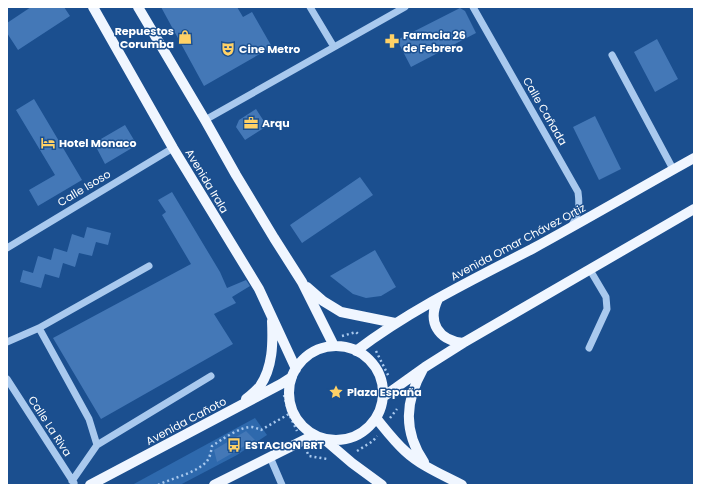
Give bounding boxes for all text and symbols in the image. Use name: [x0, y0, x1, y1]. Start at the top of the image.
place label: Repuestos Corumba: [115, 23, 174, 52]
place label: Farmcia 26 de Febrero: [403, 27, 466, 56]
shop icon: Repuestos Corumba: [177, 29, 193, 45]
pharmacy icon: Farmcia 26 de Febrero: [384, 33, 400, 49]
theatre icon: Cine Metro: [220, 41, 236, 57]
place label: Cine Metro: [239, 41, 300, 57]
street label: Calle Cañada: [519, 74, 571, 148]
office icon: Arqu: [243, 115, 259, 131]
place label: Arqu: [262, 115, 290, 131]
hotel icon: Hotel Monaco: [40, 135, 56, 151]
place label: Hotel Monaco: [59, 135, 137, 151]
street label: Avenida Irala: [182, 146, 232, 216]
street label: Calle Isoso: [54, 166, 114, 210]
street label: Avenida Omar Chávez Ortiz: [448, 200, 588, 284]
place icon: Plaza España: [328, 384, 344, 400]
place label: Plaza España: [347, 384, 422, 400]
street label: Calle La Riva: [24, 393, 76, 459]
street label: Avenida Cañoto: [143, 393, 229, 449]
bus stop icon: ESTACION BRT: [226, 437, 242, 453]
place label: ESTACION BRT: [245, 437, 325, 453]

